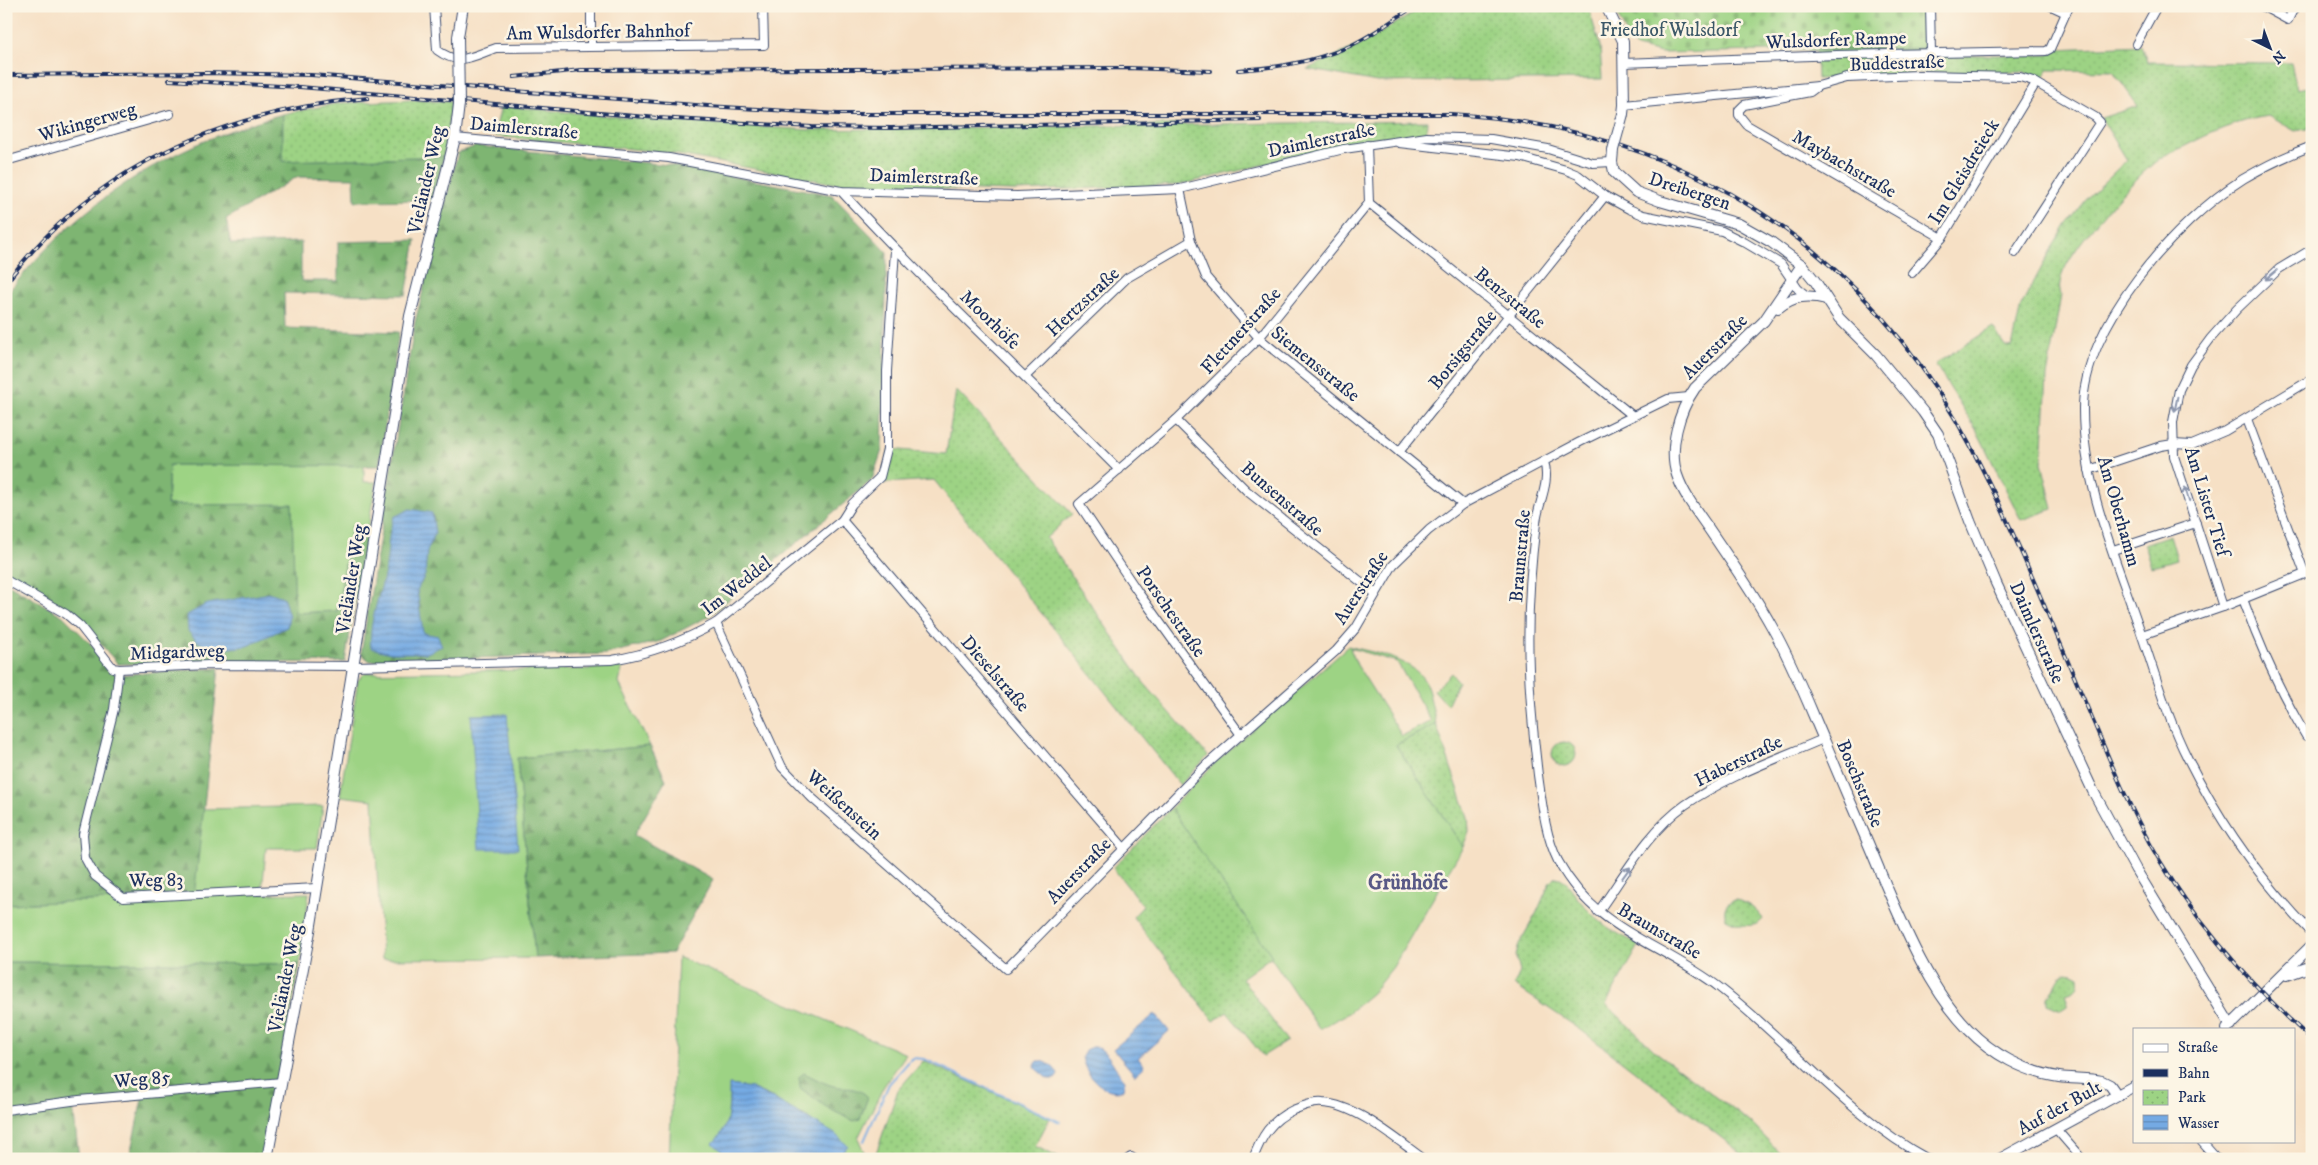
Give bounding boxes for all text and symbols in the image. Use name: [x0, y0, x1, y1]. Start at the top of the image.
street label: Am Wulsdorfer Bahnhof: [506, 19, 693, 46]
park label: Friedhof Wulsdorf: [1600, 19, 1741, 42]
north arrow: [2246, 22, 2296, 72]
street label: Wulsdorfer Rampe: [1764, 27, 1907, 54]
text: N: [2267, 46, 2288, 68]
street label: Buddestraße: [1849, 50, 1945, 77]
street label: Wikingerweg: [35, 97, 139, 148]
street label: Daimlerstraße: [469, 112, 579, 145]
street label: Im Gleisdreieck: [1924, 114, 2005, 229]
street label: Daimlerstraße: [1266, 118, 1377, 163]
street label: Vieländer Weg: [403, 123, 450, 238]
street label: Maybachstraße: [1788, 125, 1901, 203]
street label: Daimlerstraße: [869, 164, 979, 191]
street label: Dreibergen: [1646, 167, 1734, 215]
street label: Hertzstraße: [1042, 262, 1125, 342]
street label: Benzstraße: [1470, 262, 1550, 334]
one-way arrow: [2265, 270, 2278, 281]
street label: Flettnerstraße: [1196, 283, 1286, 379]
street label: Moorhöfe: [955, 286, 1025, 355]
street label: Borsigstraße: [1424, 305, 1502, 394]
street label: Auerstraße: [1678, 309, 1753, 385]
street label: Siemensstraße: [1266, 321, 1364, 407]
one-way arrow: [2171, 395, 2181, 411]
street label: Am Lister Tief: [2179, 444, 2235, 562]
street label: Am Oberhamm: [2092, 453, 2145, 570]
street label: Bunsenstraße: [1236, 457, 1328, 541]
one-way arrow: [2181, 486, 2191, 502]
street label: Braunstraße: [1505, 509, 1536, 604]
street label: Vieländer Weg: [331, 522, 372, 637]
street label: Auerstraße: [1329, 547, 1394, 629]
street label: Im Weddel: [697, 551, 777, 621]
street label: Porschestraße: [1131, 562, 1211, 662]
street label: Daimlerstraße: [2004, 578, 2069, 687]
street label: Dieselstraße: [955, 631, 1034, 717]
street label: Midgardweg: [129, 639, 226, 666]
street label: Haberstraße: [1691, 730, 1786, 792]
street label: Boschstraße: [1831, 736, 1888, 831]
street label: Weißenstein: [801, 765, 887, 845]
street label: Auerstraße: [1042, 833, 1116, 909]
one-way arrow: [1621, 866, 1631, 880]
street label: Weg 83: [128, 869, 183, 892]
district label: Grünhöfe: [1368, 870, 1448, 896]
street label: Braunstraße: [1613, 898, 1705, 965]
street label: Vieländer Weg: [263, 921, 307, 1036]
legend: [2133, 1028, 2296, 1142]
text: Straße: [2178, 1038, 2218, 1057]
text: Bahn: [2178, 1064, 2210, 1083]
street label: Weg 85: [112, 1066, 172, 1094]
street label: Auf der Bult: [2014, 1076, 2106, 1141]
text: Park: [2178, 1088, 2207, 1107]
text: Wasser: [2177, 1114, 2219, 1133]

